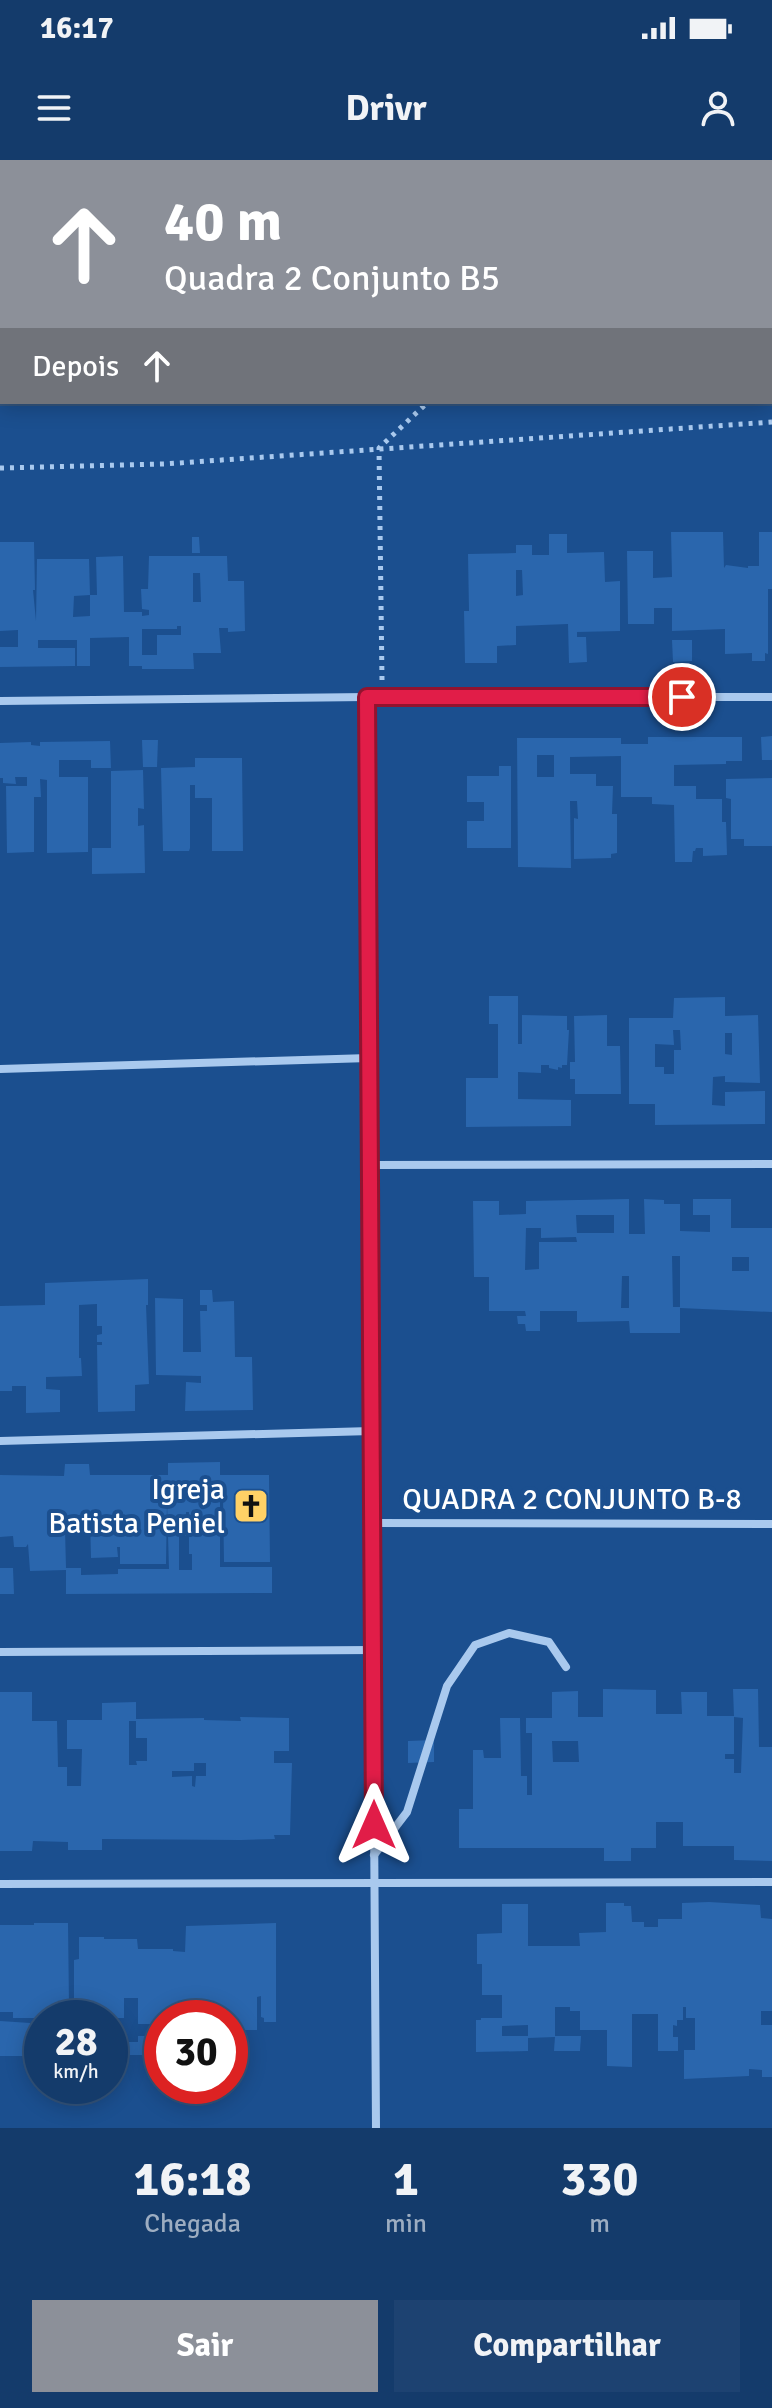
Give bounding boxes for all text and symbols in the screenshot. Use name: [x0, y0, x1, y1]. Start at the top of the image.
text: 16:17: [40, 10, 114, 47]
icon: menu: [32, 86, 76, 130]
text: Drivr: [345, 86, 427, 131]
icon: person: [696, 86, 740, 130]
text: 40 m: [164, 187, 282, 256]
icon: ahead: [32, 192, 136, 296]
text: Quadra 2 Conjunto B5: [164, 256, 500, 301]
icon: ahead: [135, 344, 179, 388]
text: Depois: [32, 348, 119, 385]
pin: [648, 663, 716, 731]
icon: arrive: [660, 675, 704, 719]
place label: Igreja Batista Peniel: [48, 1471, 225, 1542]
street label: QUADRA 2 CONJUNTO B-8: [402, 1481, 742, 1518]
church icon: Igreja Batista Peniel: [232, 1487, 270, 1525]
position arrow: [332, 1783, 416, 1867]
speed limit sign: 30: [144, 2000, 248, 2104]
text: 28: [54, 2017, 98, 2067]
text: km/h: [53, 2059, 99, 2084]
text: 16:18: [134, 2150, 251, 2209]
text: 1: [393, 2150, 419, 2209]
text: 330: [561, 2150, 638, 2209]
text: Chegada: [144, 2208, 241, 2240]
text: min: [385, 2208, 427, 2240]
text: m: [589, 2208, 610, 2240]
button: Sair: [32, 2300, 378, 2392]
button: Compartilhar: [394, 2300, 740, 2392]

